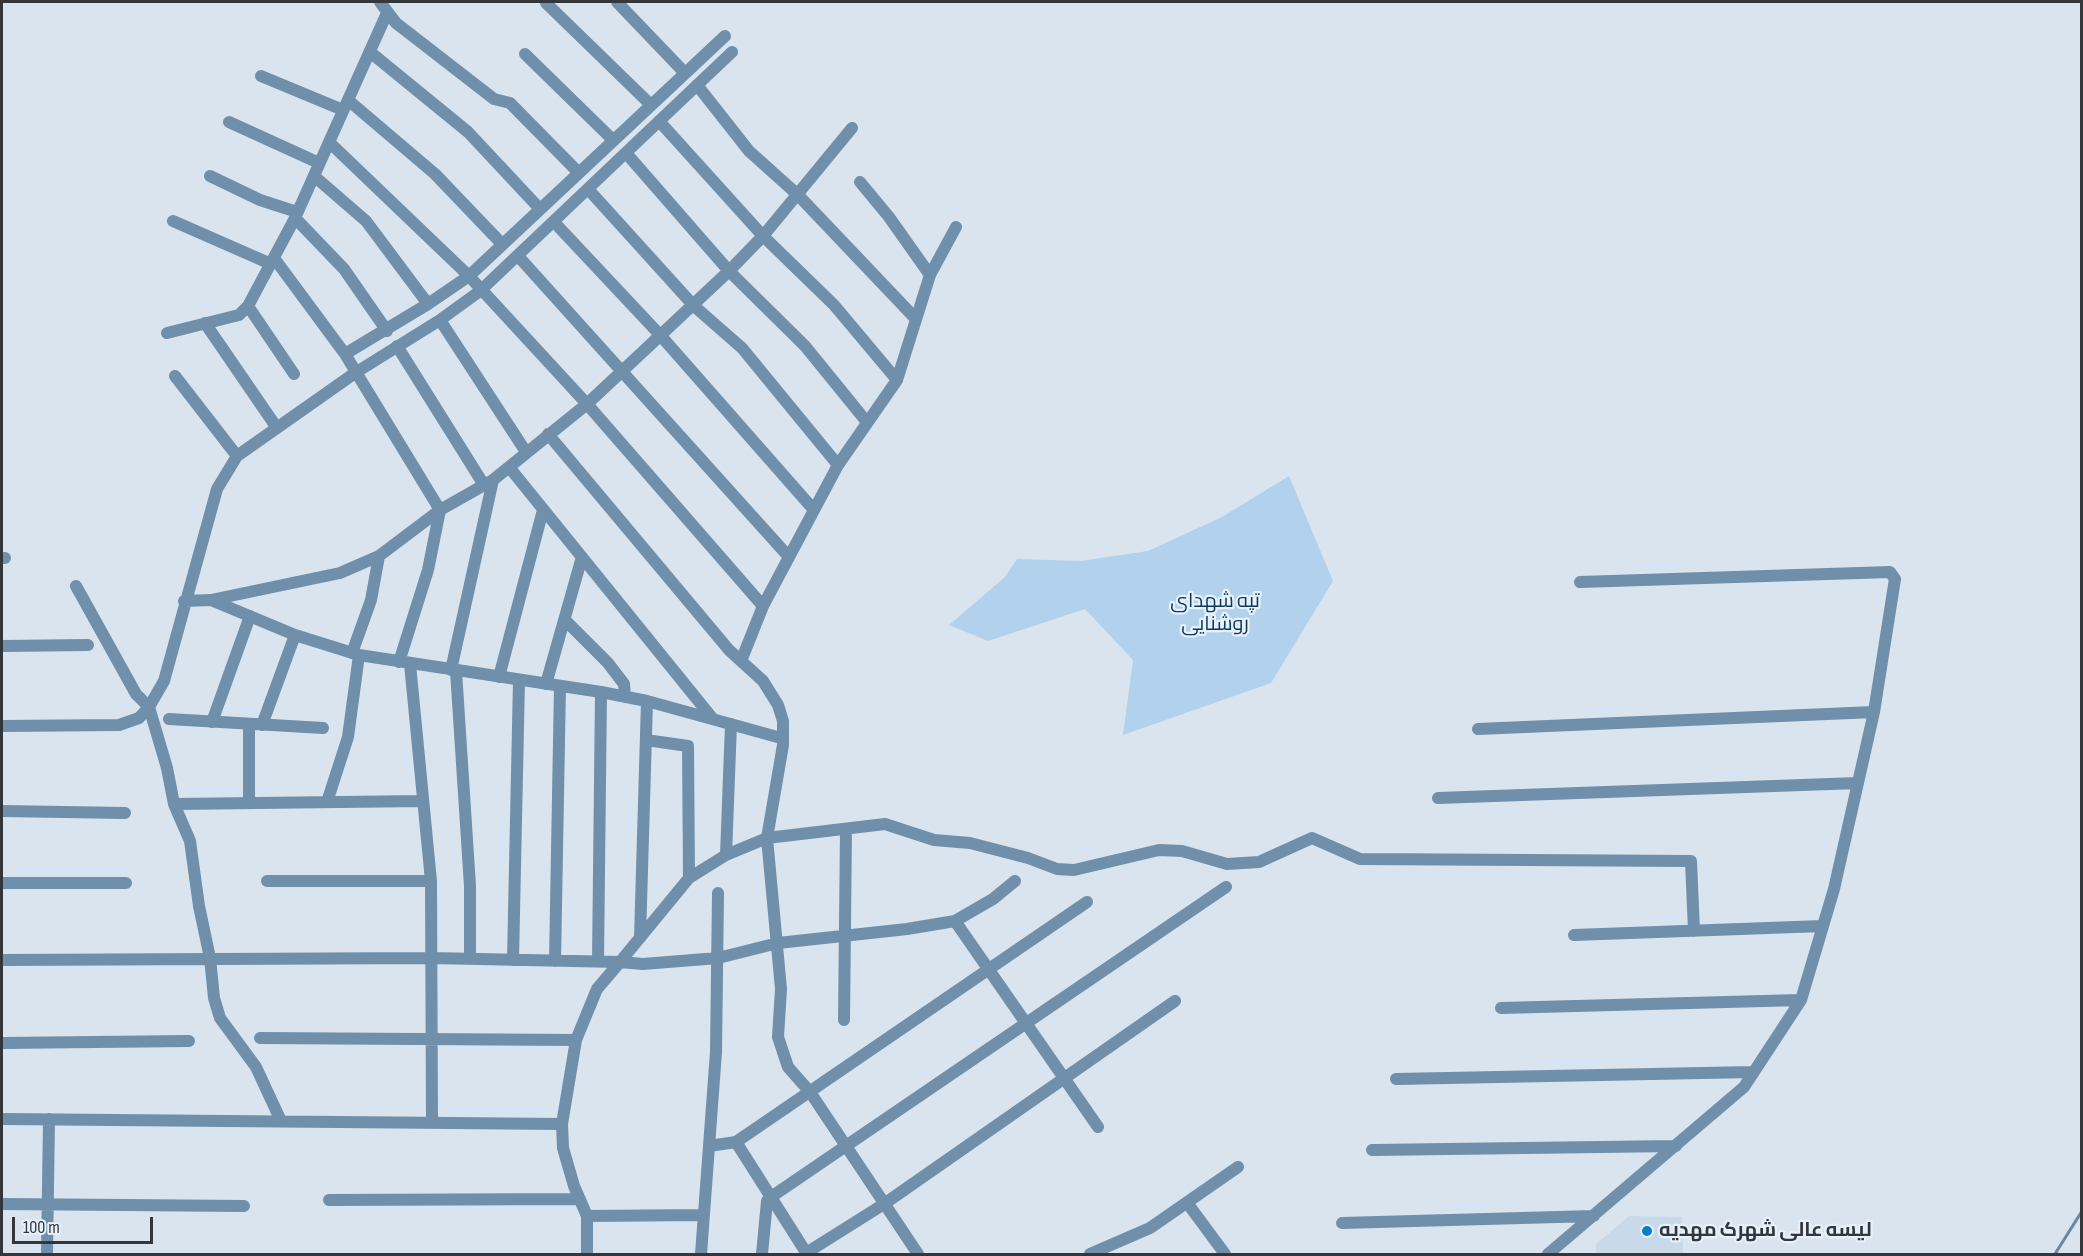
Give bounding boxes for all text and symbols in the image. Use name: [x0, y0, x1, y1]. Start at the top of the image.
park label: تپه شهدای روشنایی: [1170, 590, 1260, 637]
scale bar: [15, 1205, 156, 1243]
text: 100 m: [23, 1217, 60, 1238]
place label: لیسه عالی شهرک مهدیه: [1659, 1219, 1872, 1243]
marker: لیسه عالی شهرک مهدیه: [1640, 1224, 1654, 1238]

